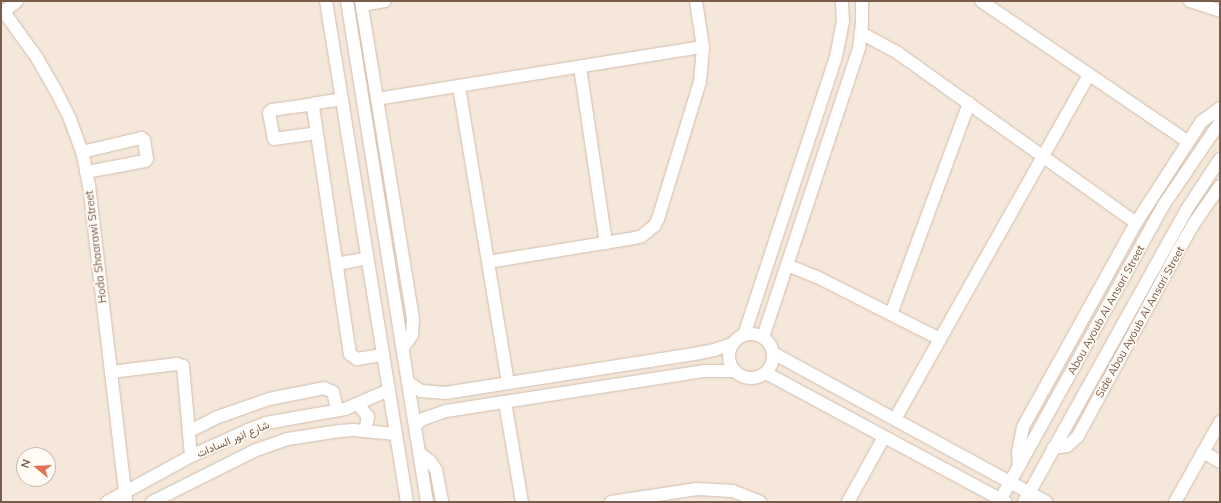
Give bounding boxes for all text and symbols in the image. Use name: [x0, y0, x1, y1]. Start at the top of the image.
street label: Hoda Shaarawi Street: [83, 190, 109, 304]
street label: Abou Ayoub Al Ansari Street: [1065, 243, 1147, 377]
street label: Side Abou Ayoub Al Ansari Street: [1093, 244, 1187, 400]
street label: شارع انور السادات: [195, 418, 271, 460]
north arrow: [16, 447, 56, 487]
text: N: [18, 457, 33, 470]

